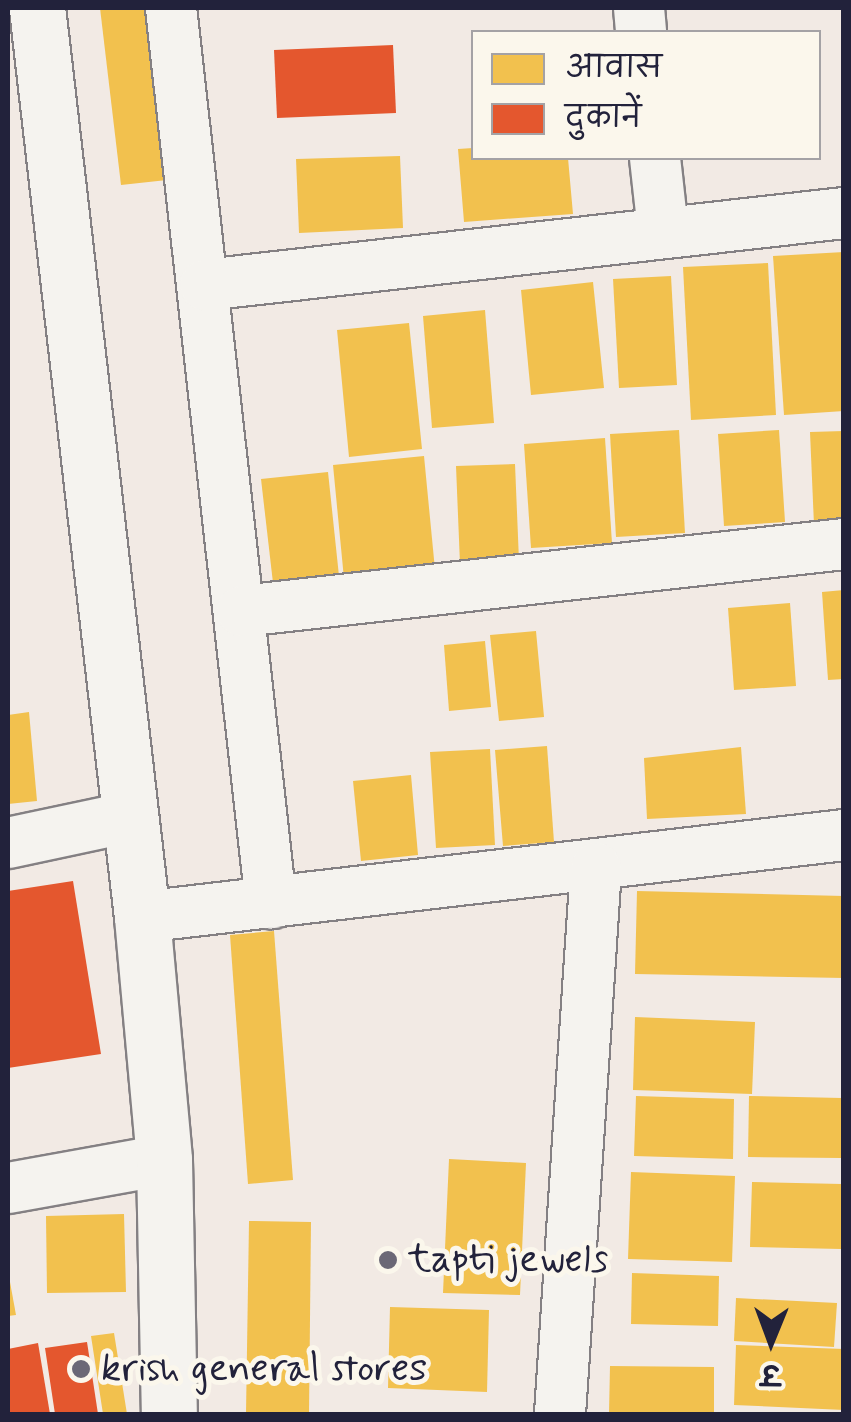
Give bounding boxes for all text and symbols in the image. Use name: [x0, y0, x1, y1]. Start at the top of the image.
legend: [471, 30, 821, 160]
text: आवास: [565, 49, 662, 88]
text: दुकानें: [565, 99, 641, 138]
place label: tapti jewels: [408, 1236, 608, 1284]
marker: tapti jewels: [377, 1249, 399, 1271]
north arrow: [721, 1292, 821, 1392]
place label: krish general stores: [101, 1345, 427, 1393]
text: उ: [761, 1354, 780, 1391]
marker: krish general stores: [70, 1358, 92, 1380]

